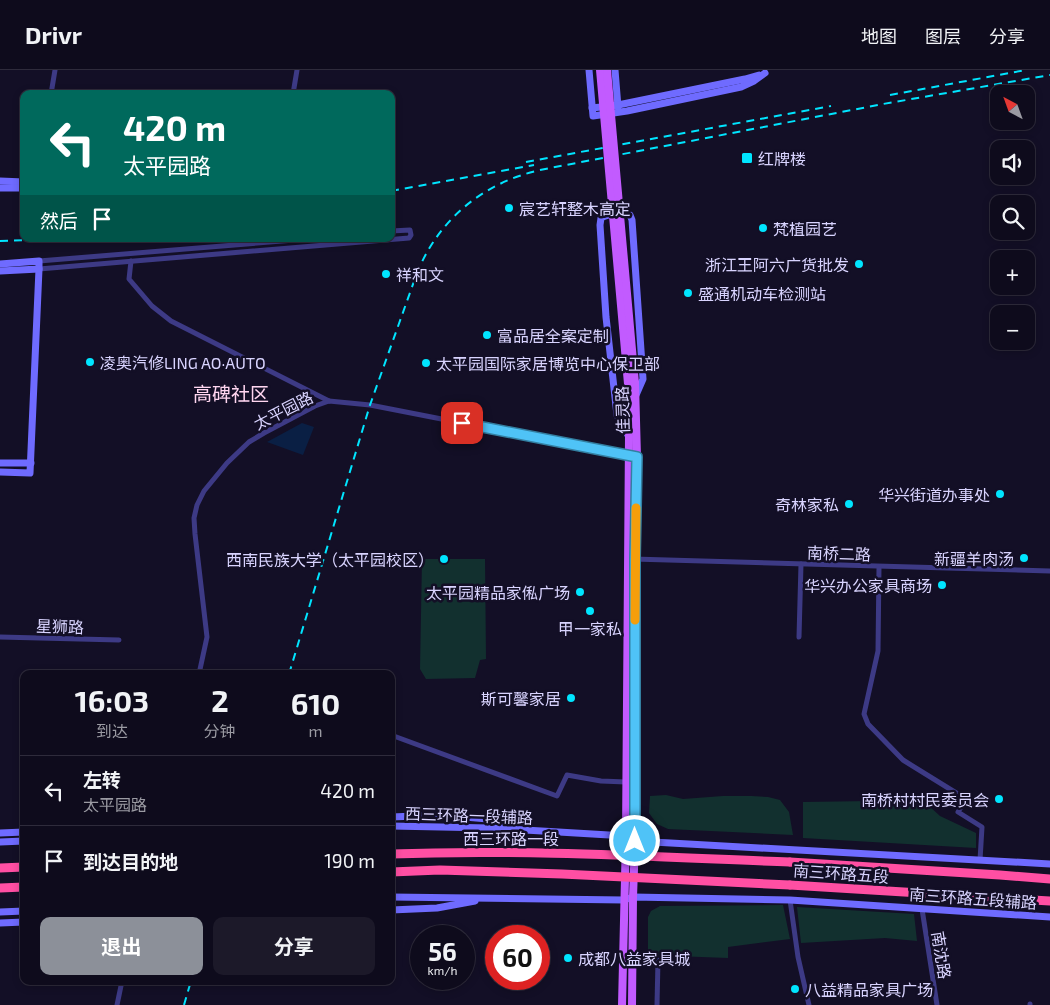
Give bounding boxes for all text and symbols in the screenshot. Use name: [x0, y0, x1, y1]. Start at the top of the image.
text: Drivr: [25, 20, 82, 49]
text: 地图: [861, 25, 897, 47]
text: 图层: [925, 25, 961, 47]
text: 分享: [989, 25, 1025, 47]
north arrow: [990, 85, 1035, 130]
map controls: [990, 85, 1035, 350]
text: 420 m: [123, 106, 226, 148]
icon: left: [40, 110, 105, 175]
button: sound: [990, 140, 1035, 185]
place label: 红牌楼: [758, 149, 806, 168]
marker: 红牌楼: [740, 151, 754, 165]
text: 太平园路: [123, 152, 211, 178]
button: search: [990, 195, 1035, 240]
place label: 宸艺轩整木高定: [519, 199, 631, 218]
marker: 宸艺轩整木高定: [503, 202, 515, 214]
icon: arrive: [88, 205, 116, 233]
text: 然后: [40, 209, 78, 232]
place label: 梵植园艺: [773, 219, 837, 238]
marker: 梵植园艺: [757, 222, 769, 234]
button: +: [990, 250, 1035, 295]
place label: 浙江王阿六广货批发: [705, 255, 849, 274]
marker: 浙江王阿六广货批发: [853, 258, 865, 270]
place label: 祥和文: [396, 265, 444, 284]
marker: 祥和文: [380, 268, 392, 280]
place label: 盛通机动车检测站: [698, 284, 826, 303]
marker: 盛通机动车检测站: [682, 287, 694, 299]
button: −: [990, 305, 1035, 350]
place label: 富品居全案定制: [497, 326, 609, 345]
marker: 富品居全案定制: [481, 329, 493, 341]
place label: 凌奥汽修LING AO·AUTO: [100, 353, 266, 372]
place label: 太平园国际家居博览中心保卫部: [436, 354, 660, 373]
marker: 凌奥汽修LING AO·AUTO: [84, 356, 96, 368]
marker: 太平园国际家居博览中心保卫部: [420, 357, 432, 369]
district label: 高碑社区: [193, 382, 269, 405]
street label: 佳灵路: [612, 386, 632, 434]
street label: 太平园路: [250, 387, 316, 433]
pin: [441, 402, 483, 444]
icon: arrive: [448, 409, 476, 437]
place label: 华兴街道办事处: [878, 485, 990, 504]
marker: 华兴街道办事处: [994, 488, 1006, 500]
place label: 奇林家私: [775, 495, 839, 514]
marker: 奇林家私: [843, 498, 855, 510]
street label: 南桥二路: [807, 542, 871, 564]
place label: 新疆羊肉汤: [934, 549, 1014, 568]
place label: 西南民族大学（太平园校区）: [226, 550, 434, 569]
marker: 新疆羊肉汤: [1018, 552, 1030, 564]
marker: 西南民族大学（太平园校区）: [438, 553, 450, 565]
place label: 华兴办公家具商场: [804, 576, 932, 595]
marker: 华兴办公家具商场: [936, 579, 948, 591]
place label: 太平园精品家俬广场: [426, 583, 570, 602]
marker: 太平园精品家俬广场: [574, 586, 586, 598]
marker: 甲一家私: [584, 605, 596, 617]
street label: 星狮路: [36, 616, 84, 636]
place label: 甲一家私: [558, 619, 622, 638]
text: 16:03: [75, 682, 149, 718]
text: 2: [211, 682, 229, 718]
text: 610: [291, 685, 340, 721]
place label: 斯可馨家居: [481, 689, 561, 708]
marker: 斯可馨家居: [565, 692, 577, 704]
text: 到达: [96, 721, 128, 740]
text: 分钟: [204, 721, 236, 740]
text: m: [308, 721, 322, 740]
text: 左转: [83, 768, 121, 791]
icon: left: [40, 777, 68, 805]
text: 420 m: [320, 779, 375, 802]
place label: 南桥村村民委员会: [861, 790, 989, 809]
marker: 南桥村村民委员会: [993, 793, 1005, 805]
text: 太平园路: [83, 795, 147, 814]
street label: 西三环路一段辅路: [405, 803, 533, 827]
position arrow: [608, 814, 660, 866]
street label: 西三环路一段: [463, 829, 559, 848]
icon: arrive: [40, 847, 68, 875]
text: 190 m: [324, 849, 375, 872]
text: 到达目的地: [83, 850, 178, 873]
street label: 南三环路五段: [792, 860, 890, 886]
street label: 南三环路五段辅路: [908, 884, 1038, 912]
button: 退出: [40, 917, 203, 975]
button: 分享: [213, 917, 375, 975]
speed limit sign: 60: [485, 925, 550, 990]
street label: 南沈路: [929, 930, 955, 980]
text: 56: [428, 936, 457, 966]
place label: 成都八益家具城: [578, 949, 690, 968]
marker: 成都八益家具城: [562, 952, 574, 964]
text: km/h: [428, 963, 457, 977]
place label: 八益精品家具广场: [805, 980, 933, 999]
marker: 八益精品家具广场: [789, 983, 801, 995]

